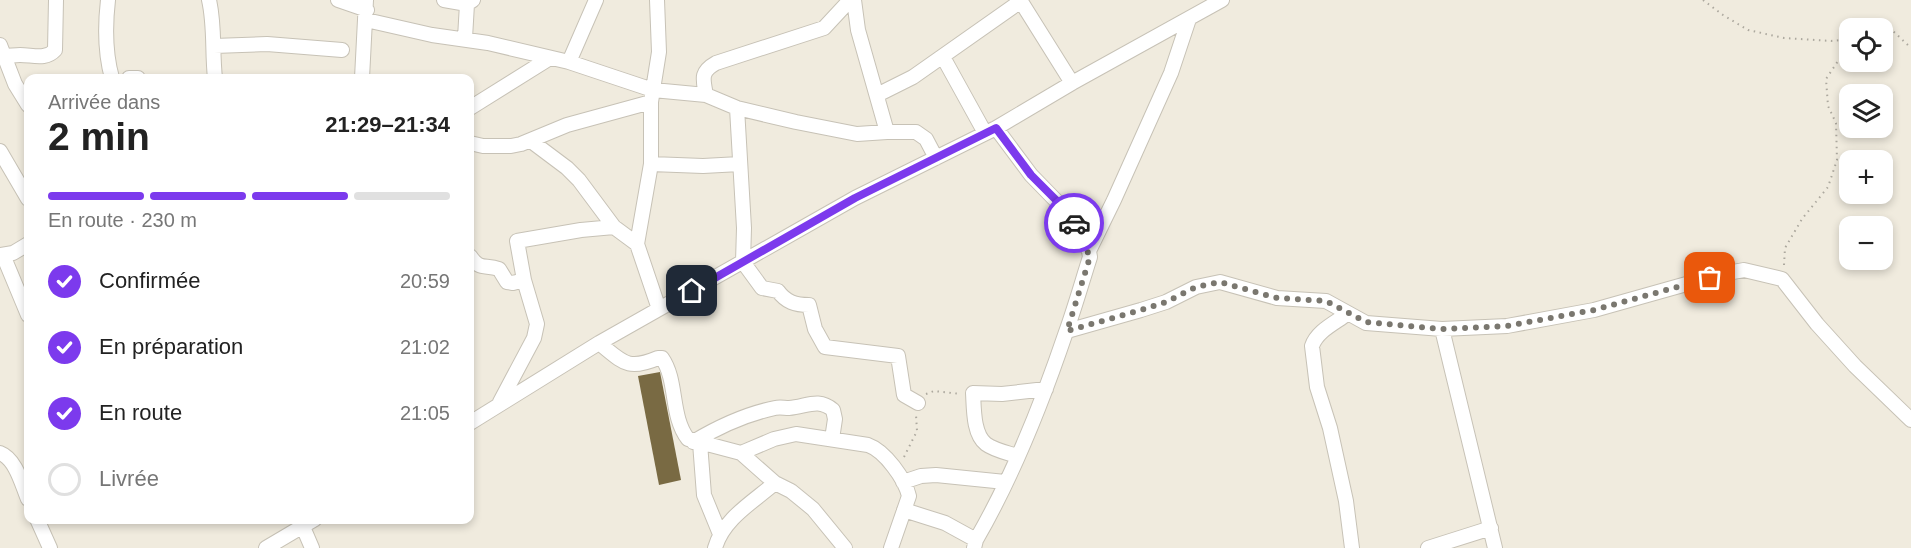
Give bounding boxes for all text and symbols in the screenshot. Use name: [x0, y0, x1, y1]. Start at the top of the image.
map controls: [1839, 18, 1893, 270]
button: locate: [1839, 18, 1893, 72]
button: layers: [1839, 84, 1893, 138]
text: Arrivée dans: [48, 91, 160, 113]
text: 21:29–21:34: [325, 112, 450, 137]
text: 2 min: [48, 115, 150, 158]
button: +: [1839, 150, 1893, 204]
courier: [1044, 193, 1104, 253]
icon: car: [1058, 207, 1091, 240]
text: En route · 230 m: [48, 209, 197, 231]
button: −: [1839, 216, 1893, 270]
pin: [1684, 252, 1735, 303]
icon: bag: [1693, 261, 1726, 294]
icon: check: [48, 265, 81, 298]
pin: [666, 265, 717, 316]
text: Confirmée: [99, 268, 200, 293]
text: 20:59: [400, 270, 450, 292]
icon: home: [675, 274, 708, 307]
icon: check: [48, 331, 81, 364]
text: En préparation: [99, 334, 243, 359]
text: 21:02: [400, 336, 450, 358]
icon: check: [48, 397, 81, 430]
text: En route: [99, 400, 182, 425]
text: 21:05: [400, 402, 450, 424]
text: Livrée: [99, 466, 159, 491]

